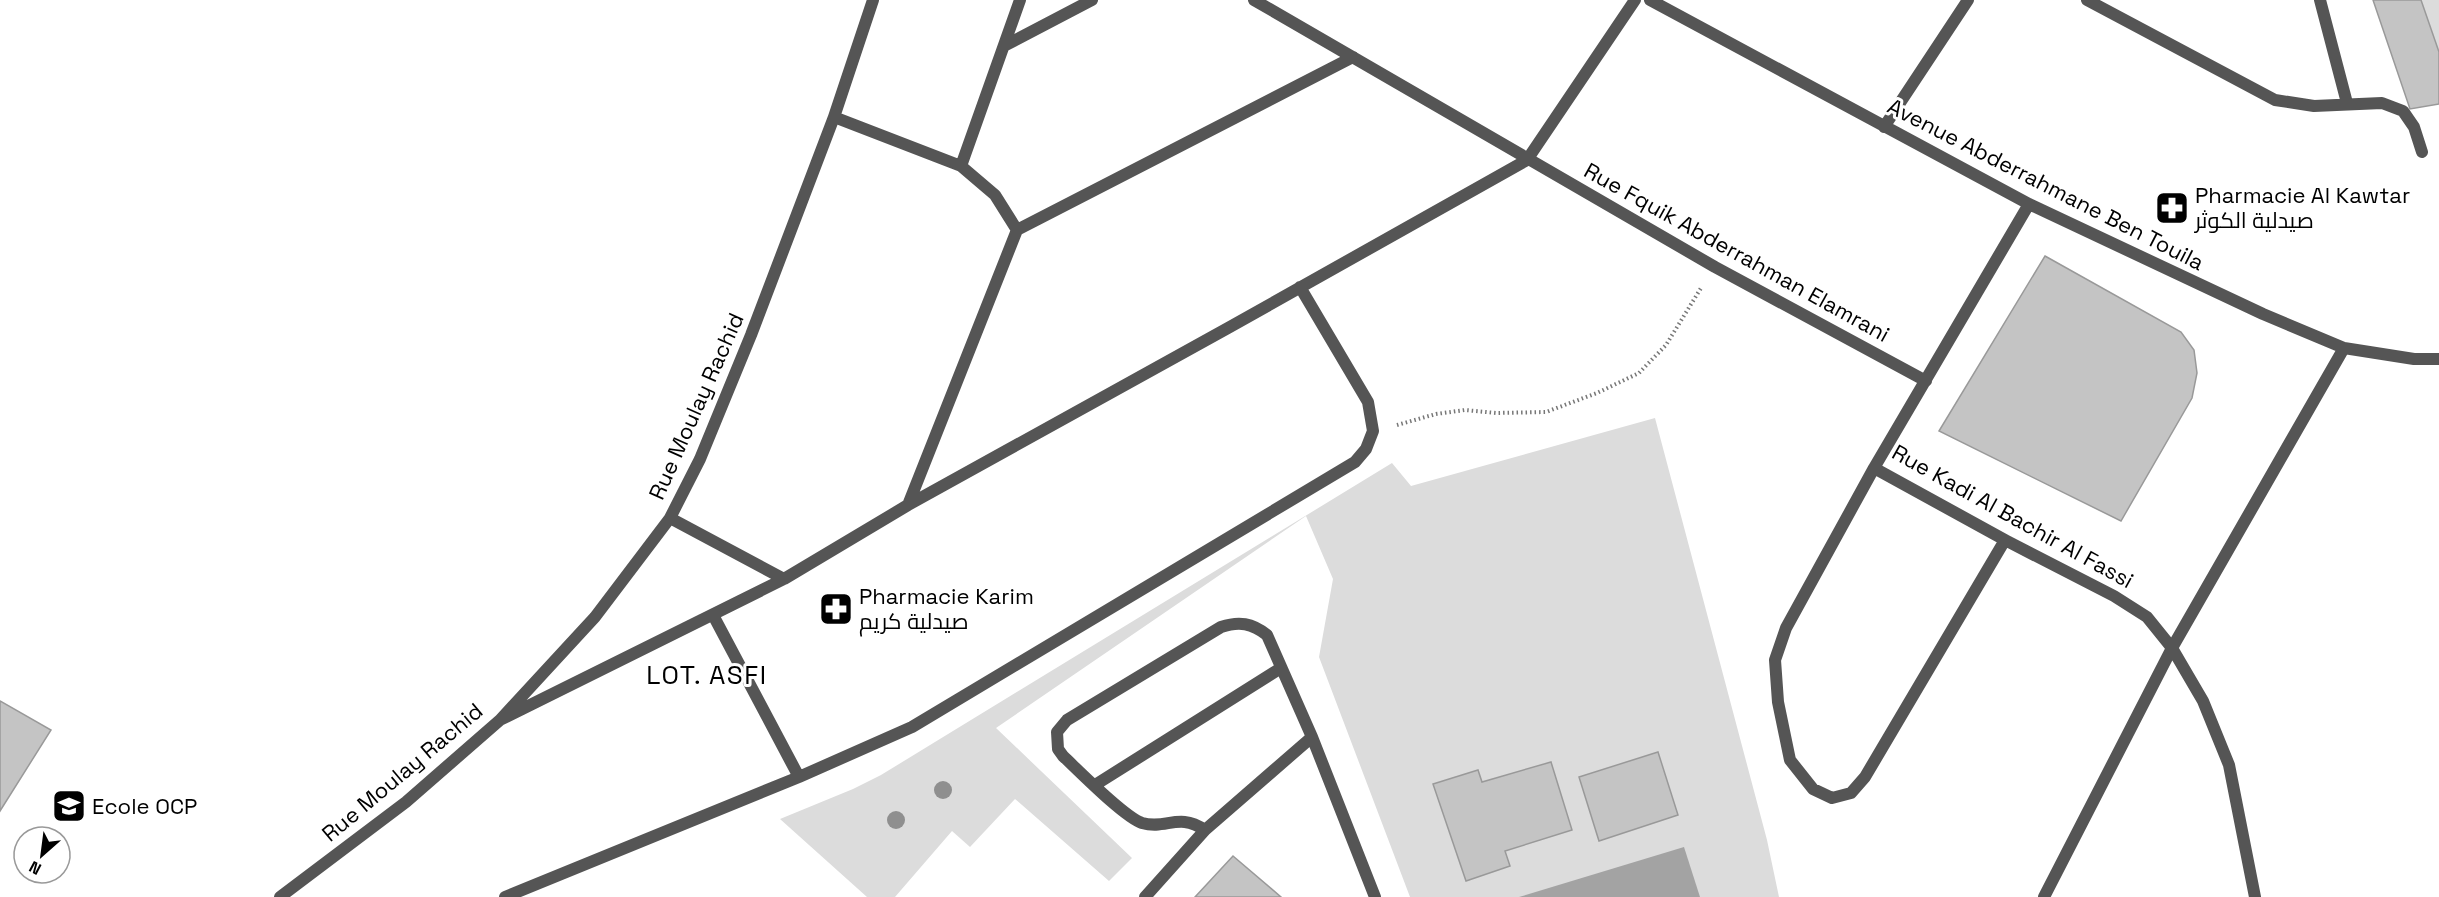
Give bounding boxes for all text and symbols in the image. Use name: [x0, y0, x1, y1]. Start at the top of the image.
street label: Avenue Abderrahmane Ben Touila: [1883, 92, 2209, 276]
street label: Rue Fquik Abderrahman Elamrani: [1579, 156, 1895, 348]
place label: Pharmacie Al Kawtar صيدلية الكوثر: [2193, 181, 2410, 234]
pharmacy icon: Pharmacie Al Kawtar صيدلية الكوثر: [2154, 190, 2190, 226]
street label: Rue Moulay Rachid: [642, 308, 750, 504]
street label: Rue Kadi Al Bachir Al Fassi: [1887, 438, 2139, 594]
place label: Pharmacie Karim صيدلية كريم: [859, 582, 1034, 637]
pharmacy icon: Pharmacie Karim صيدلية كريم: [818, 591, 854, 627]
district label: LOT. ASFI: [646, 658, 768, 692]
street label: Rue Moulay Rachid: [316, 697, 488, 847]
school or university icon: Ecole OCP: [51, 788, 87, 824]
place label: Ecole OCP: [92, 792, 197, 820]
north arrow: [12, 825, 72, 885]
text: N: [26, 856, 45, 880]

